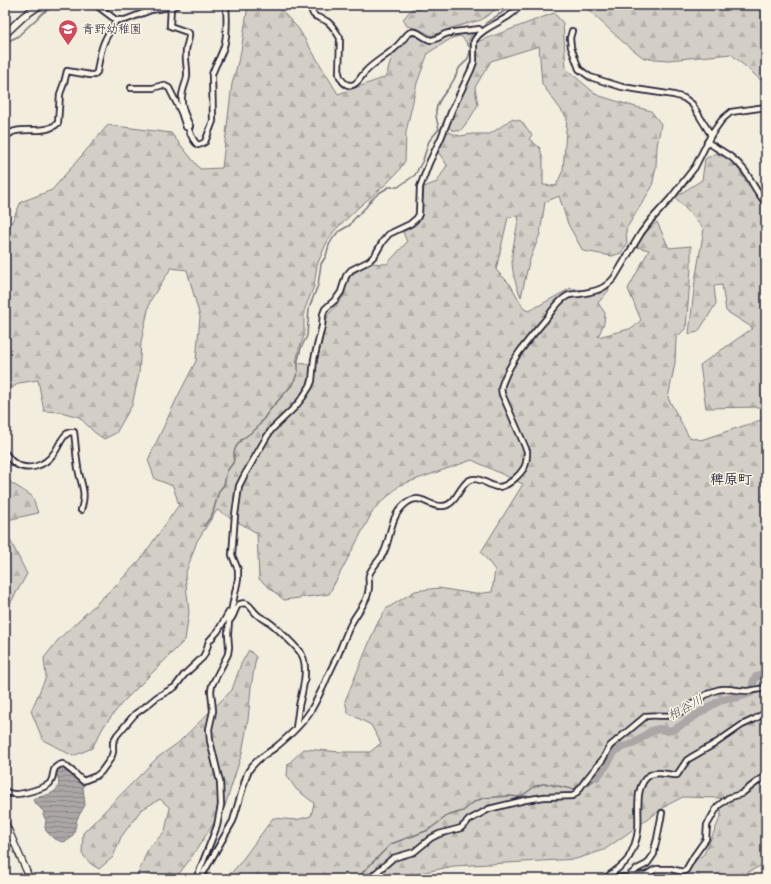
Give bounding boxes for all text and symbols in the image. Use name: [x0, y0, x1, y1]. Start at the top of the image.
school or university icon: 青野幼稚園: [57, 18, 79, 46]
place label: 青野幼稚園: [82, 20, 142, 37]
district label: 稗原町: [710, 469, 752, 488]
water label: 相谷川: [664, 690, 706, 724]

